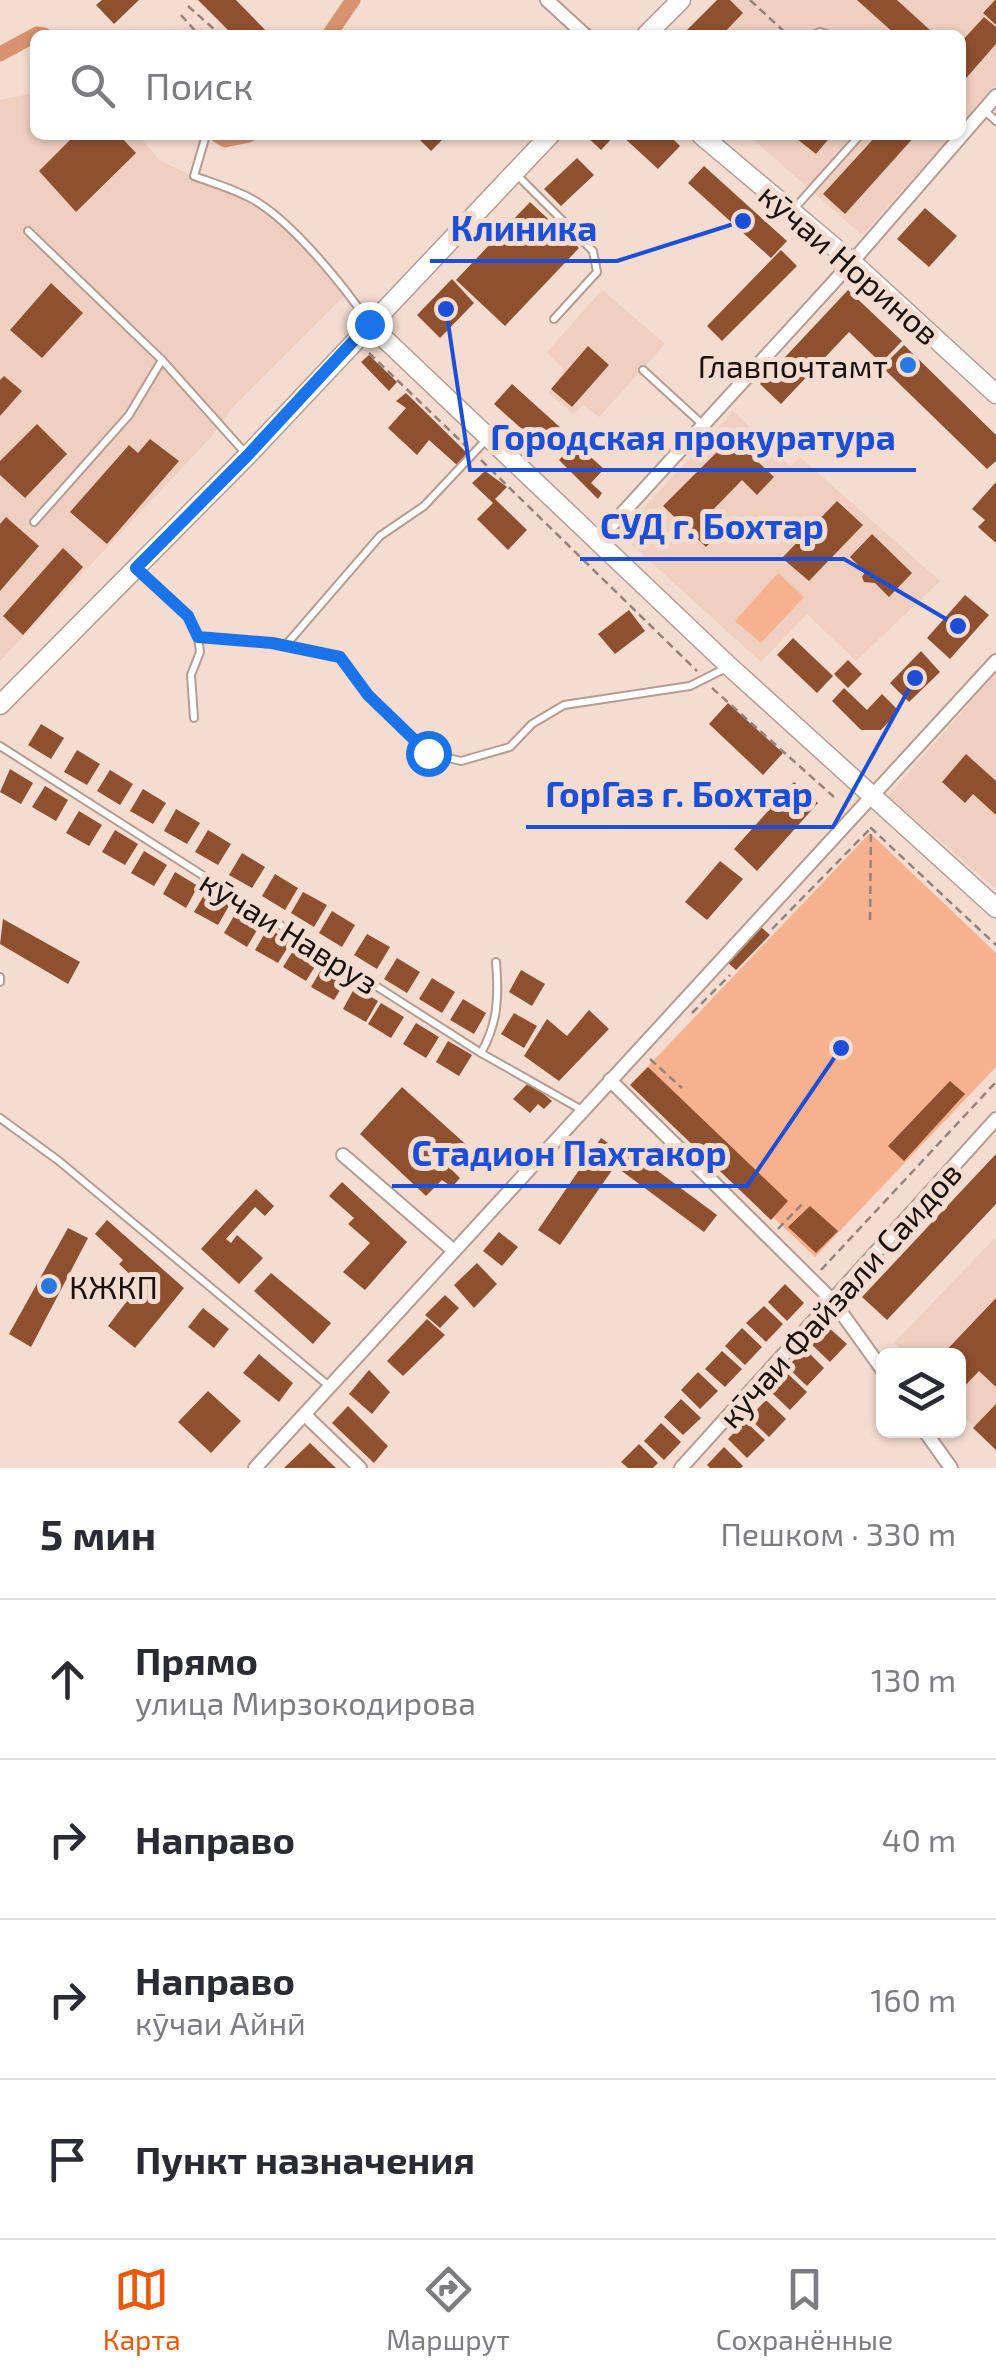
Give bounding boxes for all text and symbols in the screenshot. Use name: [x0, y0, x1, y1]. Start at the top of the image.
search box: [30, 30, 966, 140]
icon: search: [65, 58, 120, 113]
text: Поиск: [145, 62, 254, 108]
street label: кӯчаи Норинов: [751, 174, 948, 352]
callout: Клиника: [430, 196, 617, 261]
text: Клиника: [451, 206, 597, 248]
route end: [347, 302, 393, 348]
place label: Главпочтамт: [698, 346, 888, 384]
marker: Главпочтамт: [897, 354, 919, 376]
callout: Городская прокуратура: [470, 405, 916, 470]
text: Городская прокуратура: [490, 415, 896, 458]
callout: СУД г. Бохтар: [580, 494, 844, 559]
text: СУД г. Бохтар: [600, 504, 824, 546]
route start: [406, 731, 452, 777]
callout: ГорГаз г. Бохтар: [526, 762, 833, 827]
text: ГорГаз г. Бохтар: [545, 772, 813, 814]
street label: кӯчаи Навруз: [193, 861, 386, 1002]
callout: Стадион Пахтакор: [392, 1121, 747, 1186]
text: Стадион Пахтакор: [411, 1131, 727, 1173]
street label: кӯчаи Файзали Саидов: [710, 1153, 969, 1435]
place label: КЖКП: [69, 1267, 158, 1305]
marker: КЖКП: [38, 1275, 60, 1297]
map controls: [876, 1348, 966, 1438]
button: layers: [876, 1348, 966, 1438]
text: 5 мин: [40, 1508, 156, 1558]
text: Пешком · 330 m: [720, 1514, 956, 1552]
text: Прямо: [135, 1637, 258, 1683]
icon: ahead: [40, 1652, 95, 1707]
text: 130 m: [871, 1660, 956, 1698]
text: улица Мирзокодирова: [135, 1683, 476, 1721]
icon: right: [40, 1812, 95, 1867]
text: Направо: [135, 1816, 295, 1862]
text: 40 m: [882, 1820, 956, 1858]
text: Направо: [135, 1957, 295, 2003]
icon: right: [40, 1972, 95, 2027]
text: 160 m: [870, 1980, 956, 2018]
text: кӯчаи Айнӣ: [135, 2003, 306, 2041]
icon: arrive: [40, 2132, 95, 2187]
text: Пункт назначения: [135, 2136, 475, 2182]
tab: Карта: [103, 2262, 181, 2356]
tab: Маршрут: [386, 2262, 510, 2356]
tab: Сохранённые: [716, 2262, 893, 2356]

